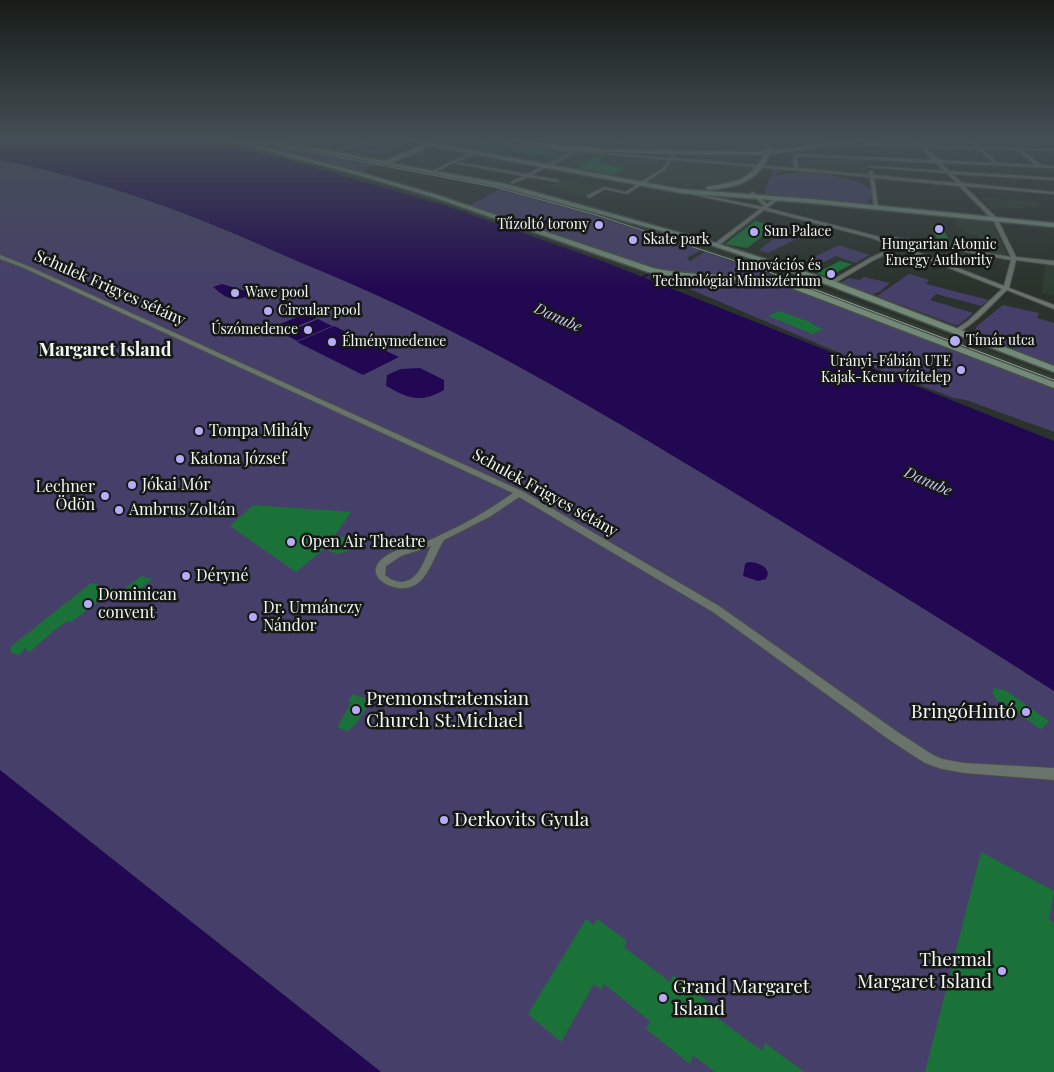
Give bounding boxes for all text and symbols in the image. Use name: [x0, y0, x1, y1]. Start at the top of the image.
place label: Tűzoltó torony: [497, 217, 589, 233]
marker: Tűzoltó torony: [593, 219, 605, 231]
marker: Hungarian Atomic Energy Authority: [933, 223, 945, 235]
place label: Sun Palace: [764, 224, 831, 240]
marker: Sun Palace: [748, 226, 760, 238]
place label: Skate park: [643, 232, 709, 248]
marker: Skate park: [627, 234, 639, 246]
place label: Hungarian Atomic Energy Authority: [882, 237, 996, 270]
street label: Schulek Frigyes sétány: [32, 246, 188, 330]
place label: Innovációs és Technológiai Minisztérium: [653, 258, 821, 290]
marker: Innovációs és Technológiai Minisztérium: [825, 268, 837, 280]
place label: Wave pool: [245, 285, 309, 301]
marker: Wave pool: [229, 287, 241, 299]
water label: Danube: [532, 300, 584, 336]
place label: Circular pool: [278, 303, 361, 319]
marker: Circular pool: [262, 305, 274, 317]
place label: Úszómedence: [211, 322, 298, 338]
marker: Úszómedence: [302, 324, 314, 336]
place label: Tímár utca: [966, 333, 1035, 349]
place label: Élménymedence: [342, 334, 446, 350]
marker: Tímár utca: [948, 334, 962, 348]
marker: Élménymedence: [326, 336, 338, 348]
district label: Margaret Island: [39, 339, 171, 361]
place label: Urányi-Fábián UTE Kajak-Kenu vízitelep: [821, 354, 951, 387]
marker: Urányi-Fábián UTE Kajak-Kenu vízitelep: [955, 364, 967, 376]
place label: Tompa Mihály: [209, 421, 311, 441]
marker: Tompa Mihály: [193, 425, 205, 437]
street label: Schulek Frigyes sétány: [469, 445, 621, 541]
place label: Katona József: [190, 449, 286, 469]
marker: Katona József: [174, 453, 186, 465]
water label: Danube: [902, 464, 954, 500]
place label: Jókai Mór: [142, 475, 210, 495]
place label: Lechner Ödön: [36, 477, 95, 515]
marker: Jókai Mór: [126, 479, 138, 491]
marker: Lechner Ödön: [99, 490, 111, 502]
place label: Ambrus Zoltán: [129, 500, 236, 520]
marker: Ambrus Zoltán: [113, 504, 125, 516]
place label: Open Air Theatre: [301, 532, 426, 552]
marker: Open Air Theatre: [285, 536, 297, 548]
place label: Déryné: [196, 566, 248, 586]
marker: Déryné: [180, 570, 192, 582]
place label: Dominican convent: [98, 585, 177, 623]
marker: Dominican convent: [82, 598, 94, 610]
place label: Dr. Urmánczy Nándor: [263, 598, 362, 636]
marker: Dr. Urmánczy Nándor: [247, 611, 259, 623]
place label: Premonstratensian Church St.Michael: [366, 688, 529, 732]
place label: BringóHintó: [911, 701, 1016, 723]
marker: Premonstratensian Church St.Michael: [350, 704, 362, 716]
marker: BringóHintó: [1020, 706, 1032, 718]
place label: Derkovits Gyula: [454, 809, 589, 831]
marker: Derkovits Gyula: [438, 814, 450, 826]
place label: Thermal Margaret Island: [857, 949, 992, 993]
marker: Thermal Margaret Island: [996, 965, 1008, 977]
place label: Grand Margaret Island: [673, 976, 809, 1020]
marker: Grand Margaret Island: [657, 992, 669, 1004]

